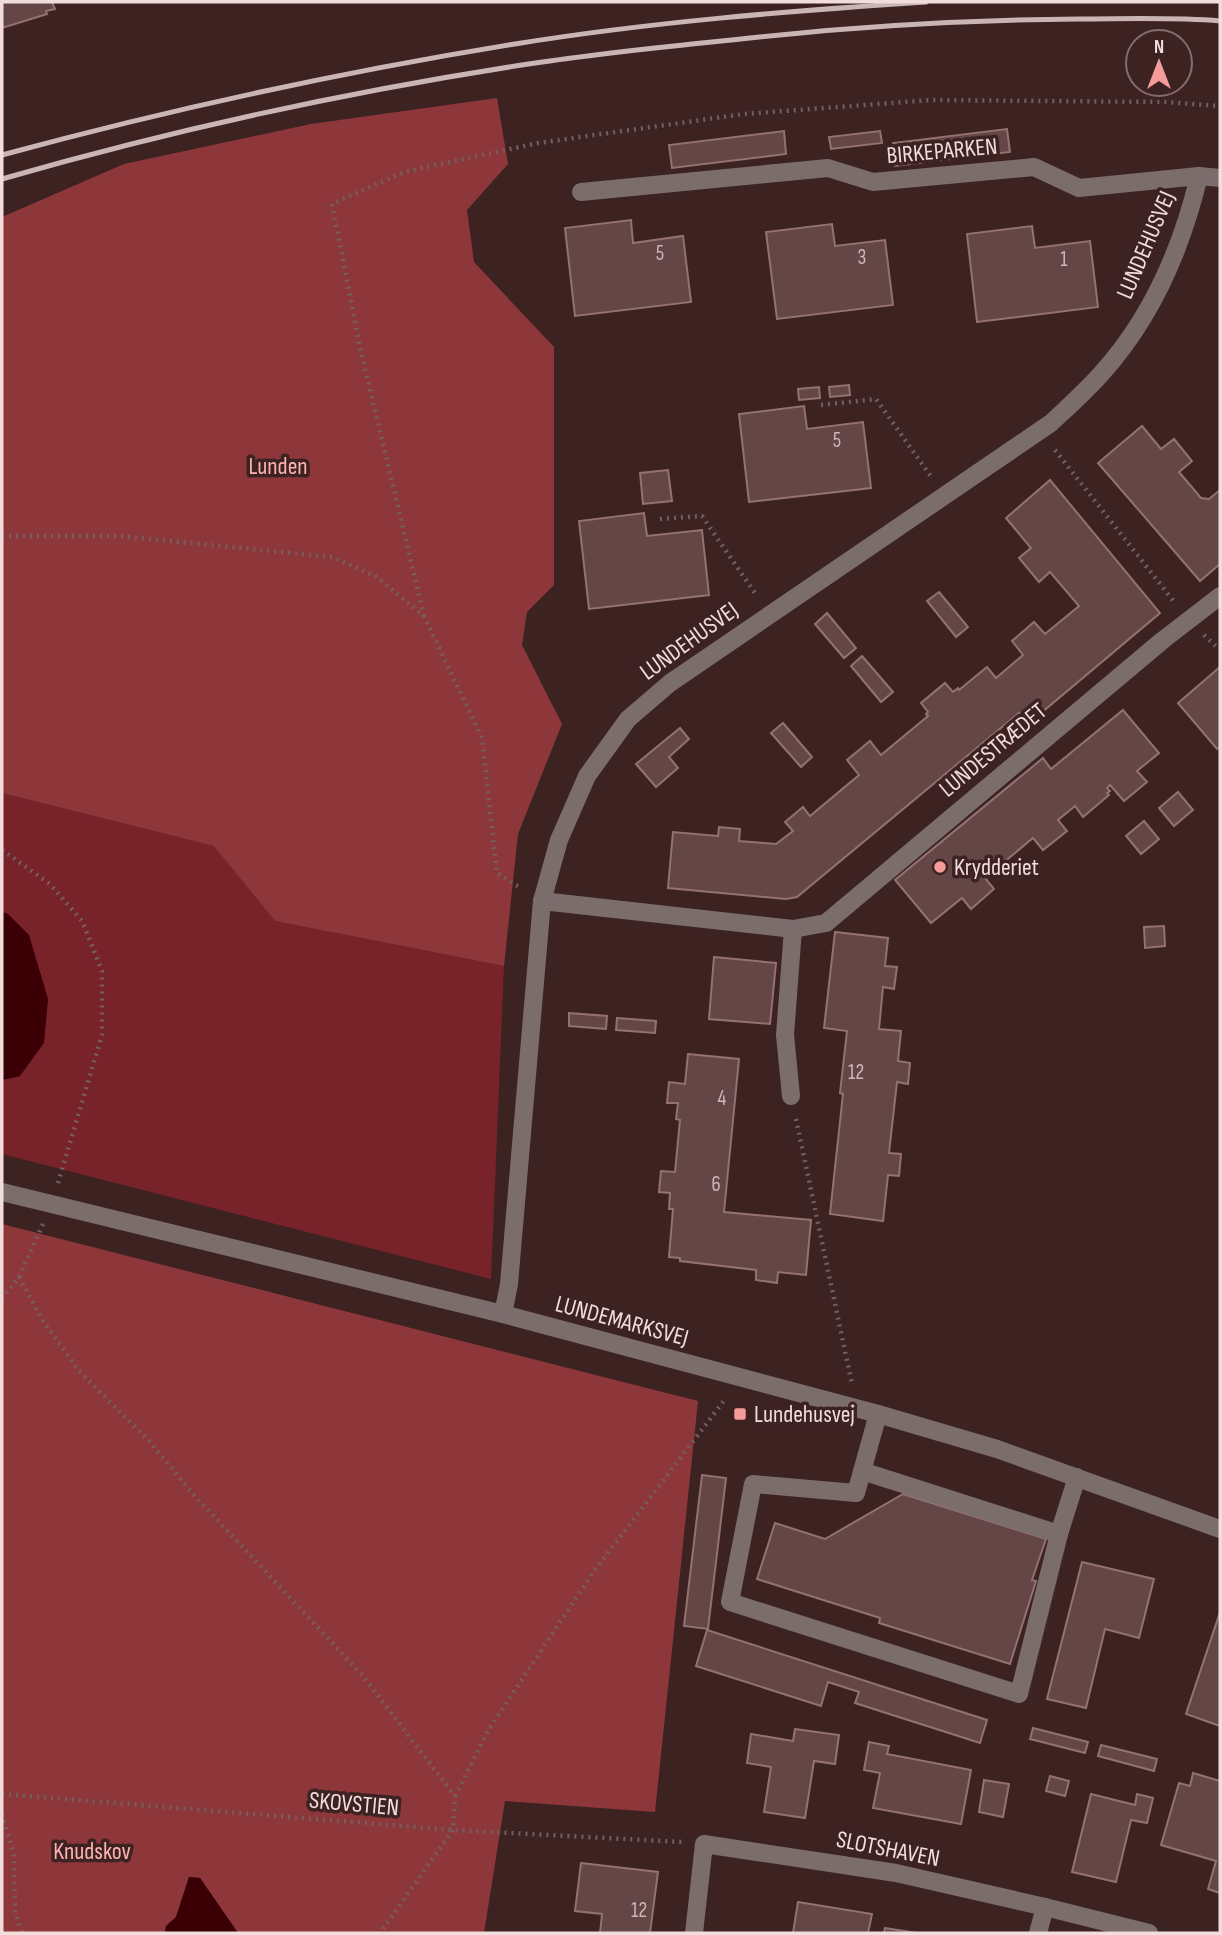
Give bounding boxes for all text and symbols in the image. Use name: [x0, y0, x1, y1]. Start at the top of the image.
north arrow: [1124, 28, 1194, 98]
text: N: [1154, 36, 1164, 59]
street label: BIRKEPARKEN: [885, 132, 999, 170]
street label: LUNDEHUSVEJ: [1110, 187, 1182, 303]
house number: 5: [656, 241, 664, 266]
house number: 3: [858, 245, 866, 270]
house number: 1: [1060, 247, 1068, 272]
house number: 5: [833, 428, 841, 453]
park label: Lunden: [248, 452, 308, 481]
street label: LUNDEHUSVEJ: [634, 596, 744, 686]
street label: LUNDESTRÆDET: [933, 696, 1053, 803]
place label: Krydderiet: [954, 853, 1039, 882]
marker: Krydderiet: [932, 859, 948, 875]
house number: 12: [848, 1060, 864, 1085]
house number: 4: [718, 1086, 727, 1111]
house number: 6: [711, 1172, 721, 1197]
street label: LUNDEMARKSVEJ: [552, 1289, 692, 1353]
place label: Lundehusvej: [754, 1400, 855, 1429]
marker: Lundehusvej: [732, 1406, 748, 1422]
street label: SKOVSTIEN: [308, 1786, 400, 1822]
street label: SLOTSHAVEN: [834, 1825, 942, 1873]
park label: Knudskov: [53, 1837, 131, 1866]
house number: 12: [631, 1898, 647, 1923]

